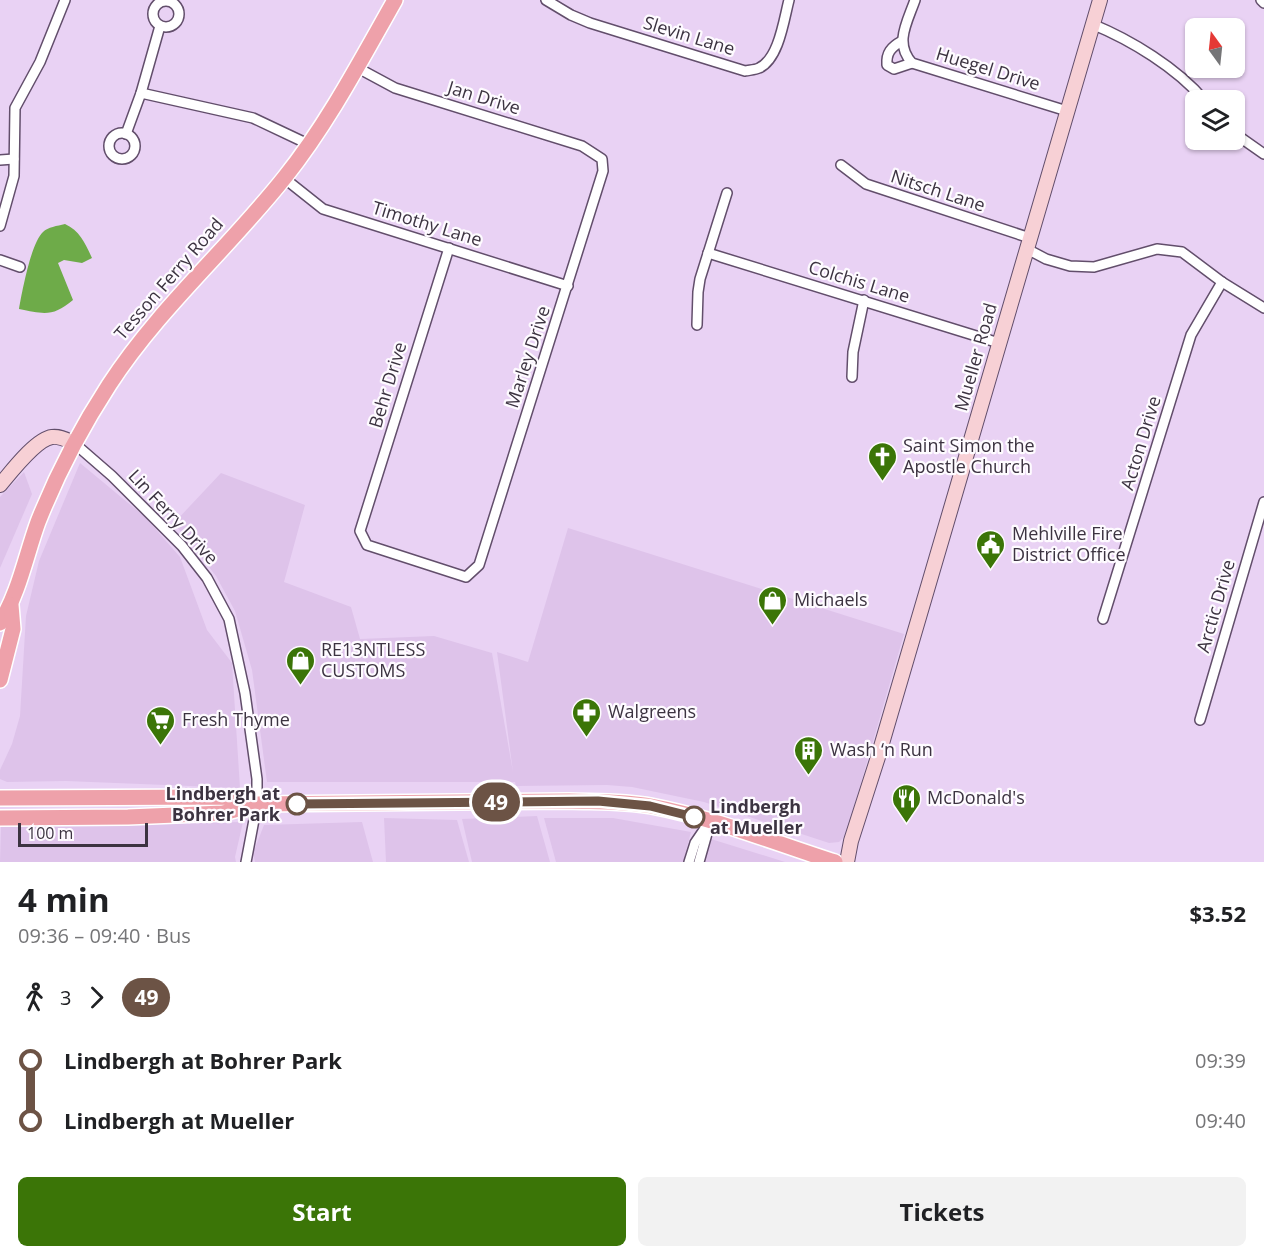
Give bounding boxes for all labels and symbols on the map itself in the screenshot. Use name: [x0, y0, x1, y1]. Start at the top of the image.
street label: Slevin Lane: [641, 10, 738, 60]
north arrow: [1185, 18, 1245, 78]
street label: Huegel Drive: [933, 41, 1043, 95]
street label: Jan Drive: [443, 74, 523, 119]
street label: Nitsch Lane: [888, 163, 989, 217]
street label: Timothy Lane: [369, 195, 485, 251]
street label: Tesson Ferry Road: [109, 212, 228, 345]
street label: Colchis Lane: [806, 254, 913, 308]
street label: Mueller Road: [948, 300, 1002, 414]
street label: Marley Drive: [499, 303, 555, 411]
street label: Behr Drive: [363, 339, 412, 431]
street label: Acton Drive: [1114, 393, 1166, 493]
place label: Saint Simon the Apostle Church: [903, 433, 1035, 478]
church icon: Saint Simon the Apostle Church: [866, 440, 898, 482]
street label: Lin Ferry Drive: [124, 464, 224, 569]
place label: Mehlville Fire District Office: [1012, 521, 1126, 566]
public building icon: Mehlville Fire District Office: [975, 528, 1007, 570]
street label: Arctic Drive: [1190, 556, 1240, 655]
shop icon: Michaels: [757, 584, 789, 626]
place label: Michaels: [794, 587, 868, 611]
place label: RE13NTLESS CUSTOMS: [321, 637, 425, 682]
shop icon: RE13NTLESS CUSTOMS: [284, 644, 316, 686]
pharmacy icon: Walgreens: [571, 696, 603, 738]
place label: Walgreens: [608, 699, 696, 723]
supermarket icon: Fresh Thyme: [145, 704, 177, 746]
place label: Fresh Thyme: [182, 707, 290, 731]
building icon: Wash ‘n Run: [793, 734, 825, 776]
place label: Wash ‘n Run: [830, 737, 933, 761]
place label: Lindbergh at Bohrer Park: [166, 781, 281, 826]
line badge: 49: [469, 782, 523, 822]
restaurant icon: McDonald's: [890, 782, 922, 824]
place label: McDonald's: [927, 785, 1025, 809]
marker: Lindbergh at Bohrer Park: [286, 793, 308, 815]
place label: Lindbergh at Mueller: [710, 794, 803, 839]
marker: Lindbergh at Mueller: [683, 806, 705, 828]
scale bar: [18, 820, 148, 848]

